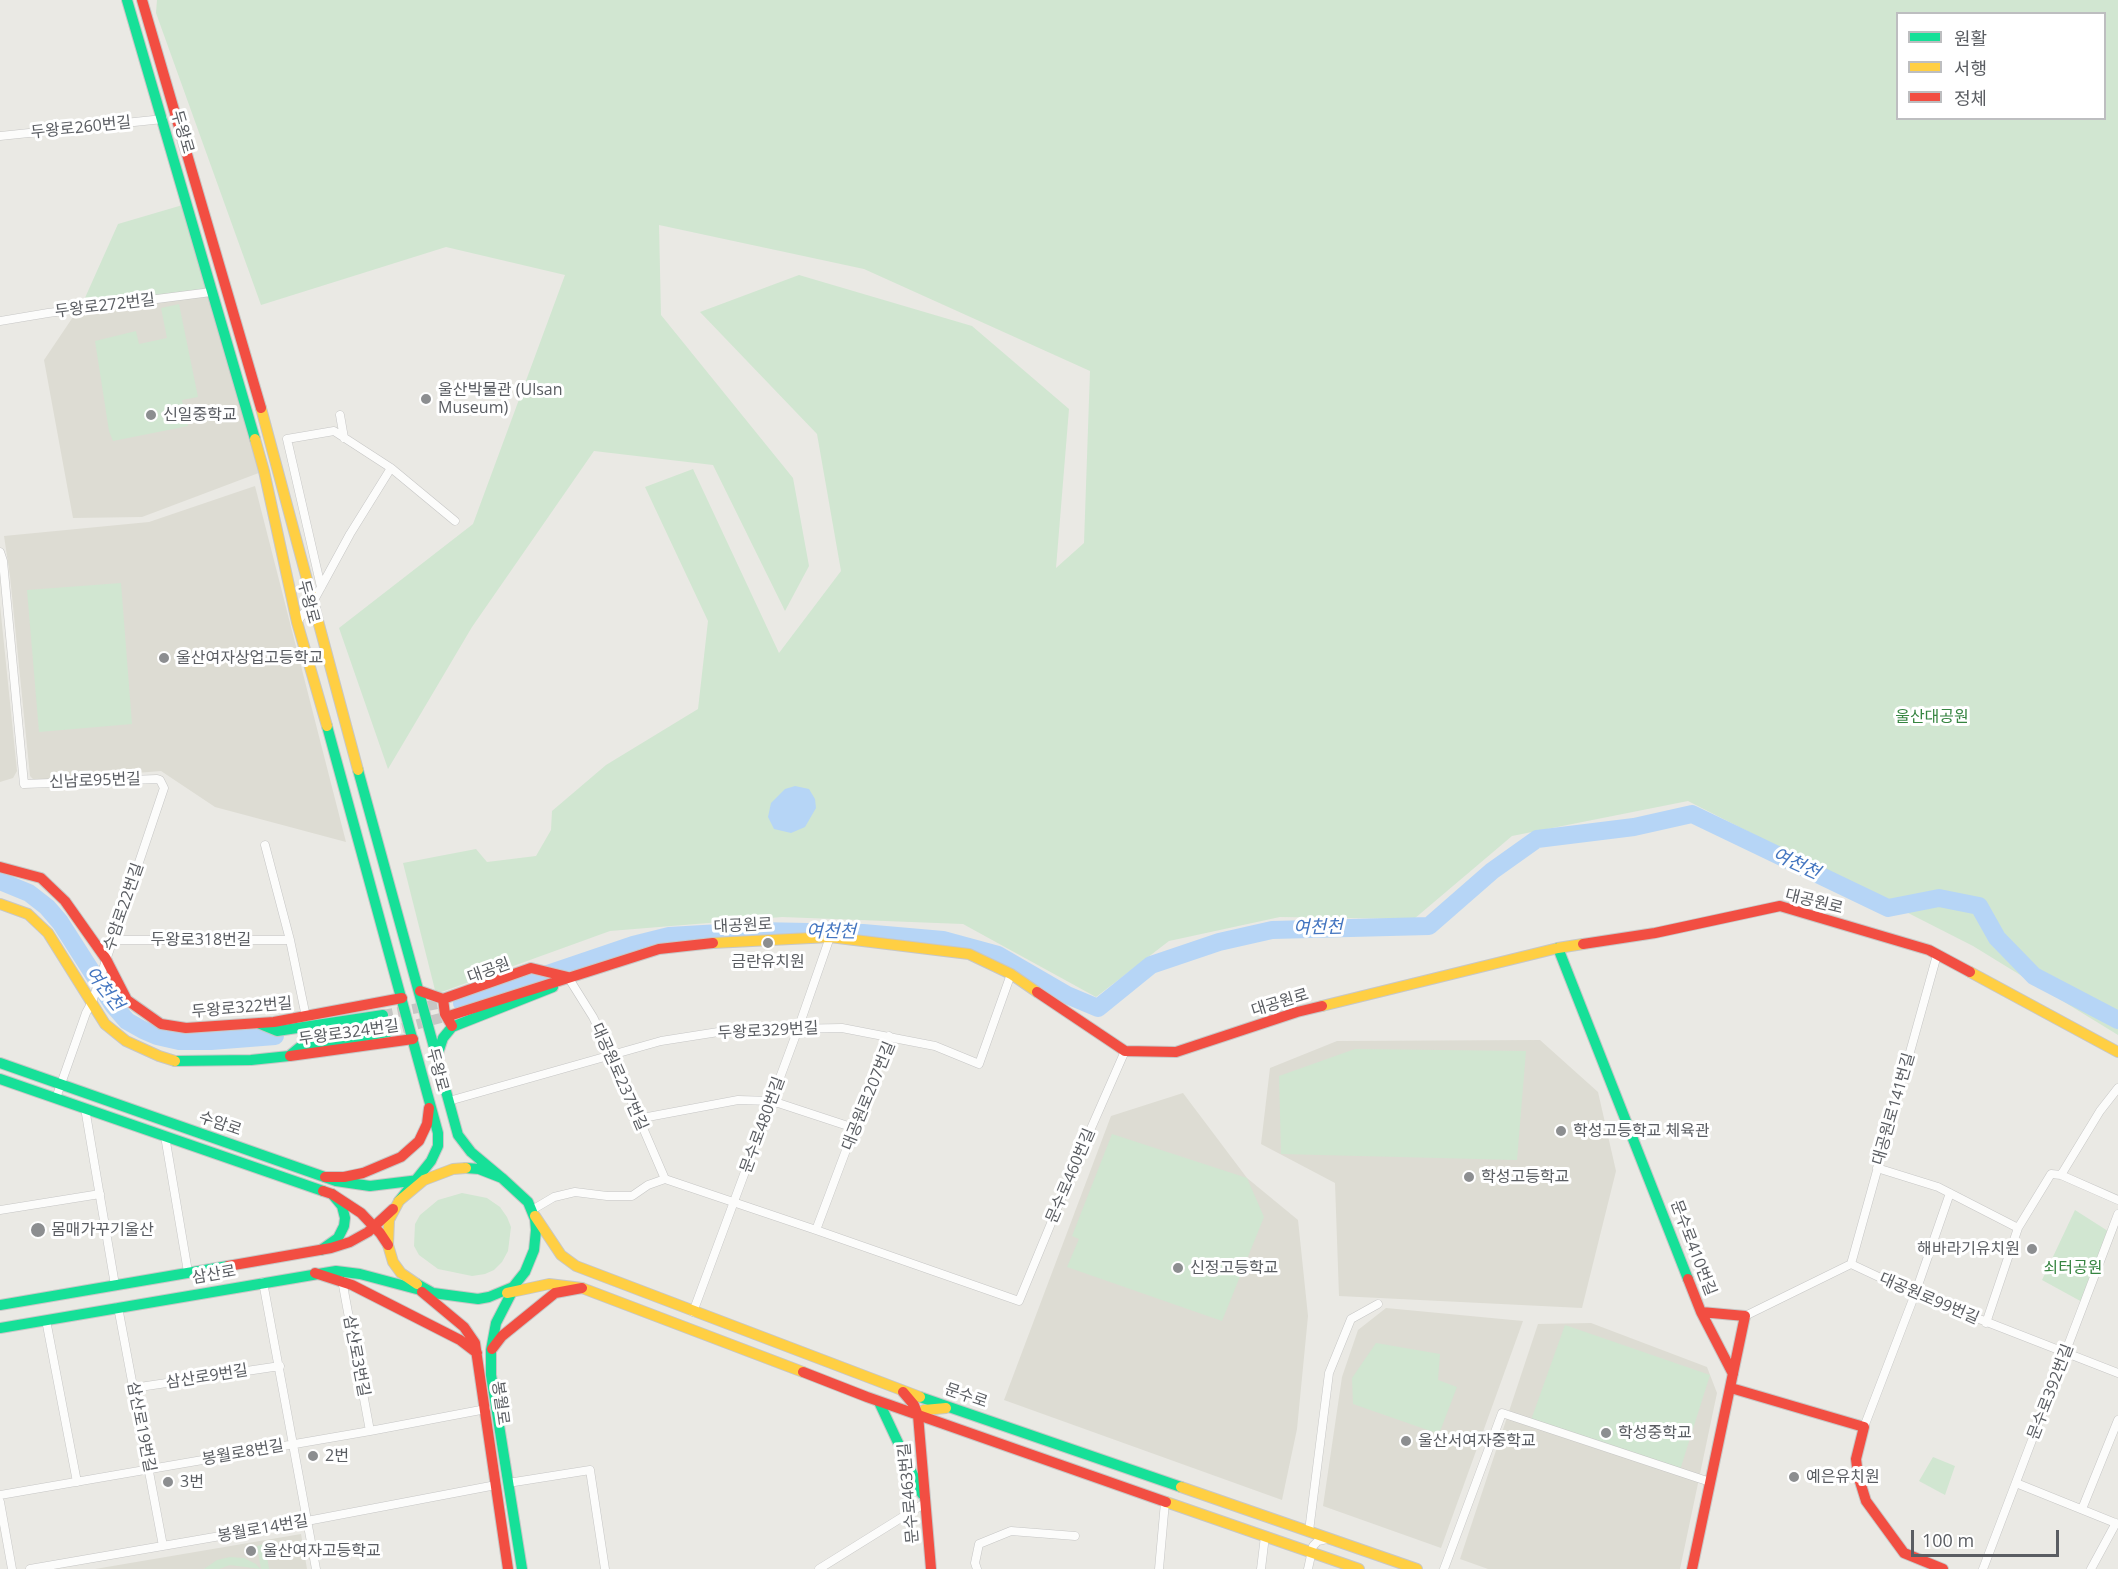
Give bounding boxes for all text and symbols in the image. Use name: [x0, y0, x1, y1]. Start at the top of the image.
legend: [1896, 12, 2106, 120]
text: 원활: [1954, 26, 1987, 50]
text: 서행: [1954, 56, 1987, 80]
text: 정체: [1954, 86, 1987, 110]
street label: 두왕로: [167, 108, 197, 156]
street label: 두왕로260번길: [30, 113, 132, 143]
street label: 두왕로272번길: [54, 290, 156, 322]
place label: 울산박물관 (Ulsan Museum): [438, 380, 563, 418]
marker: 울산박물관 (Ulsan Museum): [419, 392, 433, 406]
place label: 신일중학교: [163, 405, 237, 425]
marker: 신일중학교: [144, 408, 158, 422]
street label: 두왕로: [293, 578, 323, 626]
place label: 울산여자상업고등학교: [176, 648, 323, 668]
marker: 울산여자상업고등학교: [157, 651, 171, 665]
park label: 울산대공원: [1895, 707, 1969, 727]
street label: 신남로95번길: [49, 770, 141, 792]
water label: 여천천: [1769, 844, 1823, 884]
street label: 수암로22번길: [100, 860, 148, 954]
street label: 대공원로: [1783, 886, 1845, 918]
street label: 대공원로: [713, 915, 773, 937]
water label: 여천천: [1293, 917, 1343, 939]
water label: 여천천: [806, 921, 856, 943]
street label: 두왕로318번길: [150, 930, 252, 950]
marker: 금란유치원: [761, 936, 775, 950]
place label: 금란유치원: [731, 952, 805, 972]
street label: 대공원: [465, 954, 513, 988]
water label: 여천천: [80, 963, 128, 1015]
street label: 대공원로: [1249, 985, 1311, 1021]
street label: 두왕로322번길: [191, 994, 293, 1022]
street label: 두왕로324번길: [298, 1016, 400, 1050]
street label: 두왕로329번길: [717, 1019, 819, 1043]
street label: 대공원로237번길: [587, 1020, 651, 1134]
street label: 대공원로207번길: [838, 1039, 900, 1153]
street label: 두왕로: [422, 1046, 452, 1094]
street label: 대공원로141번길: [1869, 1051, 1919, 1167]
street label: 문수로480번길: [737, 1074, 789, 1176]
street label: 수암로: [196, 1108, 244, 1140]
place label: 학성고등학교 체육관: [1573, 1121, 1710, 1141]
marker: 학성고등학교 체육관: [1554, 1124, 1568, 1138]
street label: 문수로460번길: [1042, 1126, 1100, 1226]
place label: 학성고등학교: [1481, 1167, 1569, 1187]
marker: 학성고등학교: [1462, 1170, 1476, 1184]
street label: 문수로410번길: [1666, 1197, 1720, 1299]
place label: 몸매가꾸기울산: [51, 1220, 154, 1240]
marker: 몸매가꾸기울산: [29, 1221, 47, 1239]
place label: 해바라기유치원: [1917, 1239, 2020, 1259]
marker: 해바라기유치원: [2025, 1242, 2039, 1256]
place label: 신정고등학교: [1190, 1258, 1278, 1278]
park label: 쇠터공원: [2044, 1258, 2102, 1278]
marker: 신정고등학교: [1171, 1261, 1185, 1275]
street label: 삼산로: [191, 1262, 237, 1288]
street label: 대공원로99번길: [1876, 1269, 1982, 1329]
street label: 삼산로3번길: [339, 1314, 373, 1398]
street label: 문수로392번길: [2024, 1341, 2078, 1443]
street label: 삼산로9번길: [165, 1361, 249, 1393]
street label: 삼산로19번길: [123, 1380, 159, 1474]
street label: 봉월로: [487, 1380, 513, 1426]
street label: 문수로: [942, 1380, 990, 1412]
place label: 학성중학교: [1618, 1423, 1692, 1443]
marker: 학성중학교: [1599, 1426, 1613, 1440]
place label: 울산서여자중학교: [1418, 1431, 1536, 1451]
marker: 울산서여자중학교: [1399, 1434, 1413, 1448]
street label: 봉월로8번길: [201, 1436, 285, 1470]
street label: 문수로463번길: [895, 1442, 923, 1544]
place label: 2번: [325, 1446, 349, 1466]
marker: 2번: [306, 1449, 320, 1463]
place label: 예은유치원: [1806, 1467, 1880, 1487]
marker: 예은유치원: [1787, 1470, 1801, 1484]
place label: 3번: [180, 1472, 204, 1492]
marker: 3번: [161, 1475, 175, 1489]
street label: 봉월로14번길: [216, 1512, 310, 1546]
scale bar: [1914, 1518, 2062, 1556]
text: 100 m: [1922, 1528, 1974, 1552]
place label: 울산여자고등학교: [263, 1541, 381, 1561]
marker: 울산여자고등학교: [244, 1544, 258, 1558]

